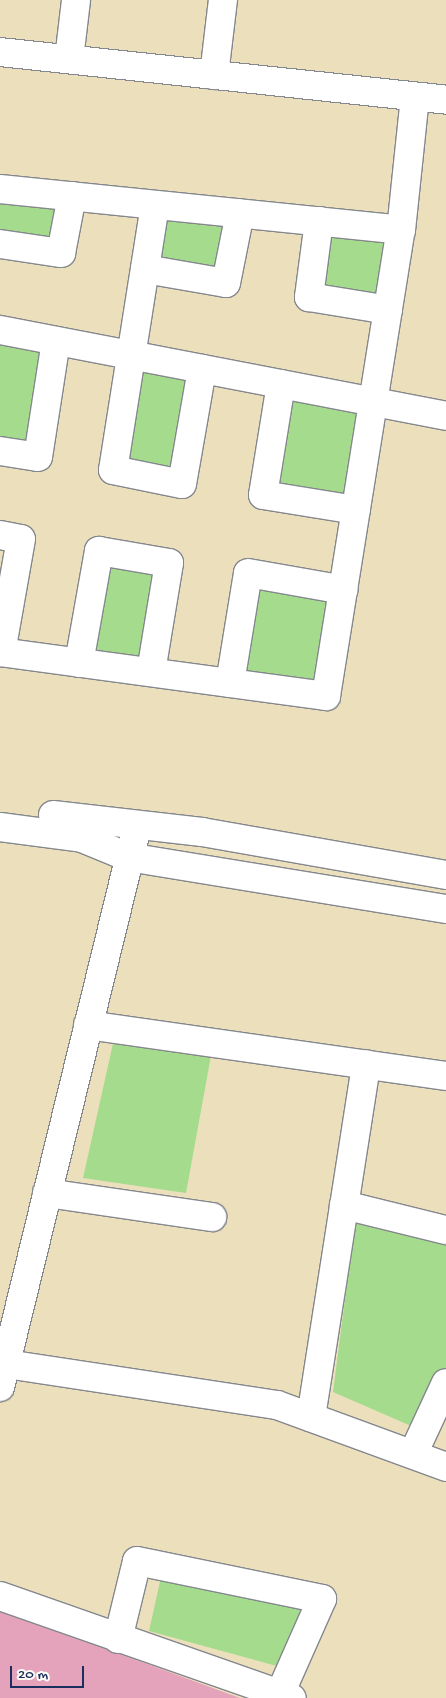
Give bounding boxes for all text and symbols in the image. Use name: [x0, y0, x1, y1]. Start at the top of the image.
scale bar: [12, 1656, 86, 1688]
text: 20 m: [18, 1666, 48, 1684]

